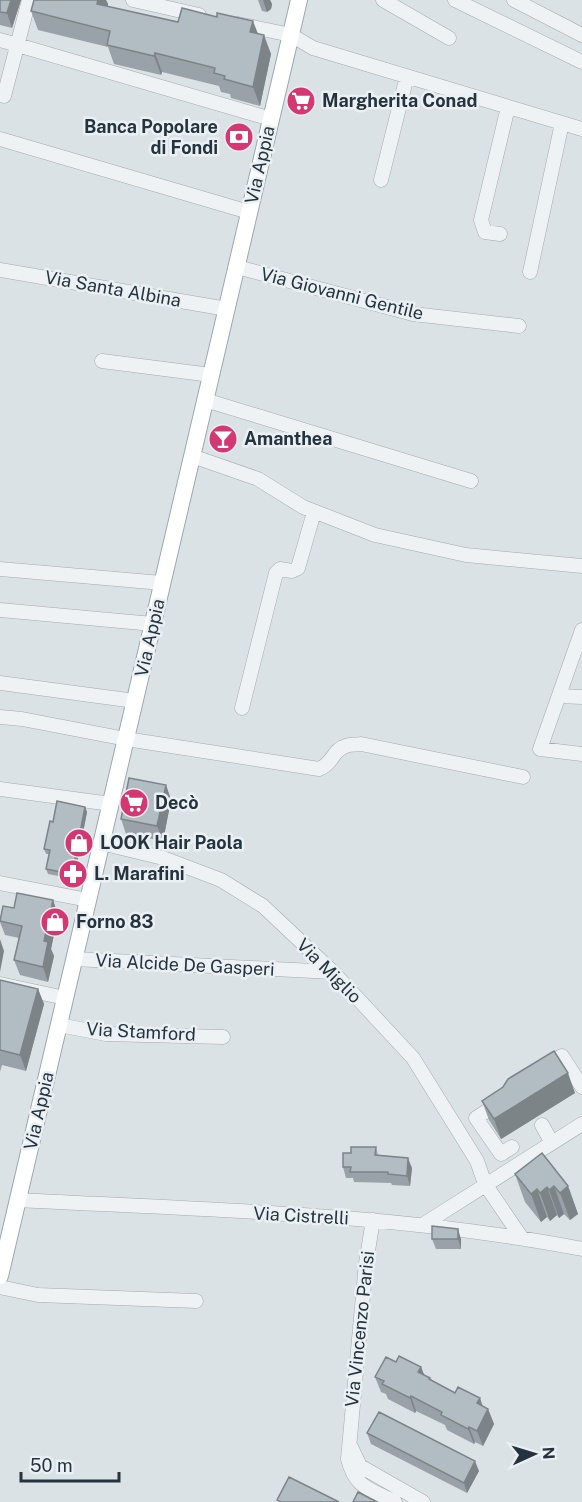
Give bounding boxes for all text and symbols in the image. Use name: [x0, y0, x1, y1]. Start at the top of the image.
supermarket icon: Margherita Conad: [285, 85, 317, 117]
place label: Margherita Conad: [322, 90, 477, 111]
place label: Banca Popolare di Fondi: [84, 116, 218, 158]
bank icon: Banca Popolare di Fondi: [223, 121, 255, 153]
street label: Via Appia: [240, 124, 279, 206]
street label: Via Giovanni Gentile: [259, 263, 426, 324]
street label: Via Santa Albina: [43, 266, 183, 311]
bar icon: Amanthea: [207, 423, 239, 455]
place label: Amanthea: [244, 428, 332, 449]
street label: Via Appia: [130, 597, 169, 679]
supermarket icon: Decò: [118, 787, 150, 819]
place label: Decò: [155, 792, 199, 813]
shop icon: LOOK Hair Paola: [63, 827, 95, 859]
place label: LOOK Hair Paola: [100, 832, 243, 853]
pharmacy icon: L. Marafini: [57, 858, 89, 890]
place label: L. Marafini: [94, 863, 185, 884]
shop icon: Forno 83: [39, 906, 71, 938]
place label: Forno 83: [76, 911, 154, 932]
street label: Via Miglio: [293, 934, 366, 1007]
street label: Via Alcide De Gasperi: [95, 949, 275, 980]
street label: Via Stamford: [86, 1018, 196, 1045]
street label: Via Appia: [19, 1070, 58, 1152]
street label: Via Cistrelli: [253, 1203, 349, 1228]
street label: Via Vincenzo Parisi: [341, 1250, 378, 1408]
north arrow: [504, 1424, 564, 1484]
scale bar: [21, 1445, 118, 1483]
text: N: [539, 1446, 558, 1460]
text: 50 m: [30, 1455, 73, 1476]

